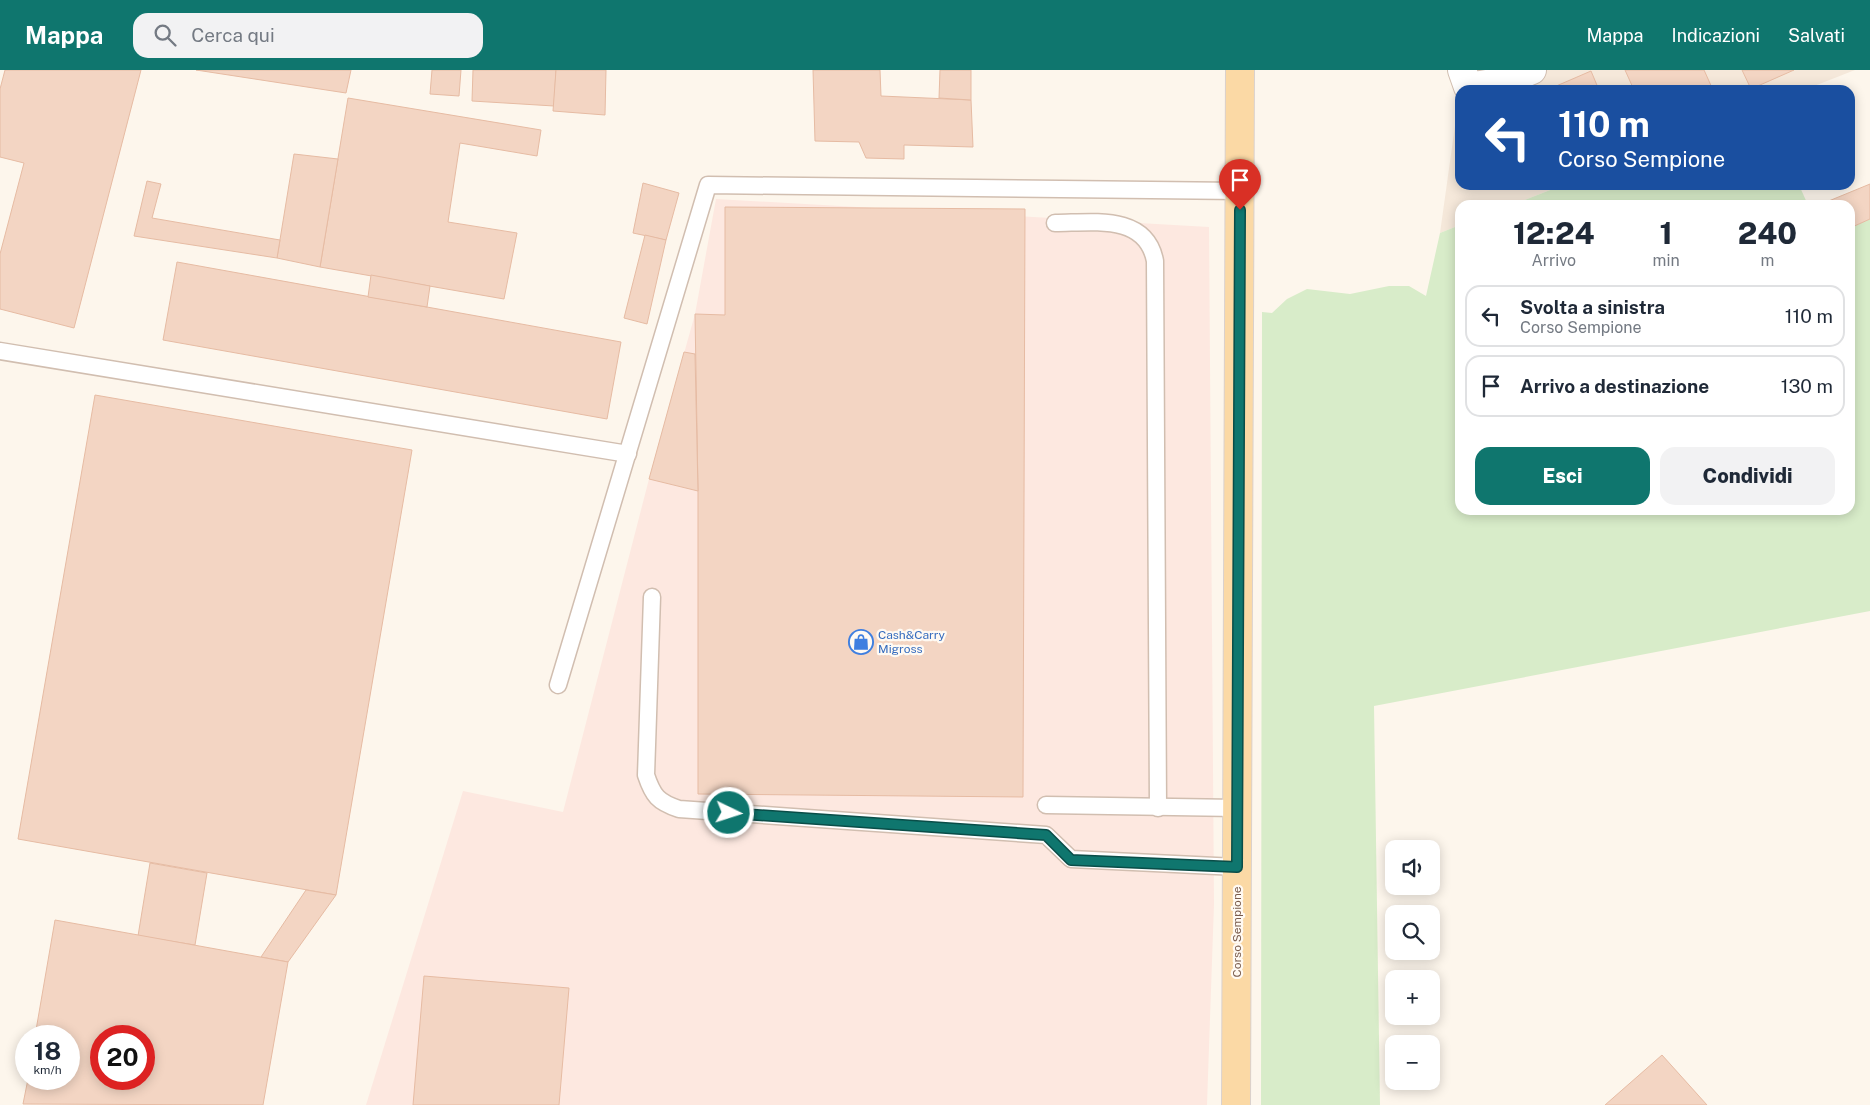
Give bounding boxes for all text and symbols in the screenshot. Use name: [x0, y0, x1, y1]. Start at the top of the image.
search box: [133, 13, 483, 58]
text: Mappa: [25, 21, 103, 49]
icon: search: [151, 21, 179, 49]
text: Cerca qui: [191, 24, 275, 46]
text: Mappa: [1586, 25, 1644, 46]
text: Indicazioni: [1672, 25, 1760, 46]
text: Salvati: [1788, 25, 1845, 46]
text: 110 m: [1558, 104, 1650, 145]
icon: left: [1475, 105, 1540, 170]
text: Corso Sempione: [1558, 146, 1725, 172]
pin: [1219, 159, 1261, 210]
icon: arrive: [1226, 166, 1254, 194]
text: 12:24: [1513, 215, 1595, 251]
text: 1: [1660, 215, 1673, 251]
text: 240: [1738, 215, 1797, 251]
text: Arrivo: [1531, 251, 1576, 270]
text: min: [1653, 251, 1680, 270]
text: m: [1760, 251, 1774, 270]
text: Svolta a sinistra: [1520, 296, 1665, 318]
icon: left: [1477, 302, 1505, 330]
text: 110 m: [1785, 305, 1833, 327]
text: Corso Sempione: [1520, 318, 1642, 337]
icon: arrive: [1477, 372, 1505, 400]
text: Arrivo a destinazione: [1520, 375, 1709, 397]
text: 130 m: [1781, 375, 1833, 397]
button: Esci: [1475, 447, 1650, 505]
button: Condividi: [1660, 447, 1835, 505]
place label: Cash&Carry Migross: [878, 628, 946, 656]
shop icon: Cash&Carry Migross: [848, 629, 874, 655]
position arrow: [702, 786, 754, 838]
map controls: [1385, 840, 1440, 1090]
button: sound: [1385, 840, 1440, 895]
street label: Corso Sempione: [1230, 886, 1244, 978]
button: search: [1385, 905, 1440, 960]
button: +: [1385, 970, 1440, 1025]
speed limit sign: 20: [90, 1025, 155, 1090]
button: −: [1385, 1035, 1440, 1090]
text: 18: [34, 1036, 61, 1066]
text: km/h: [33, 1063, 62, 1077]

